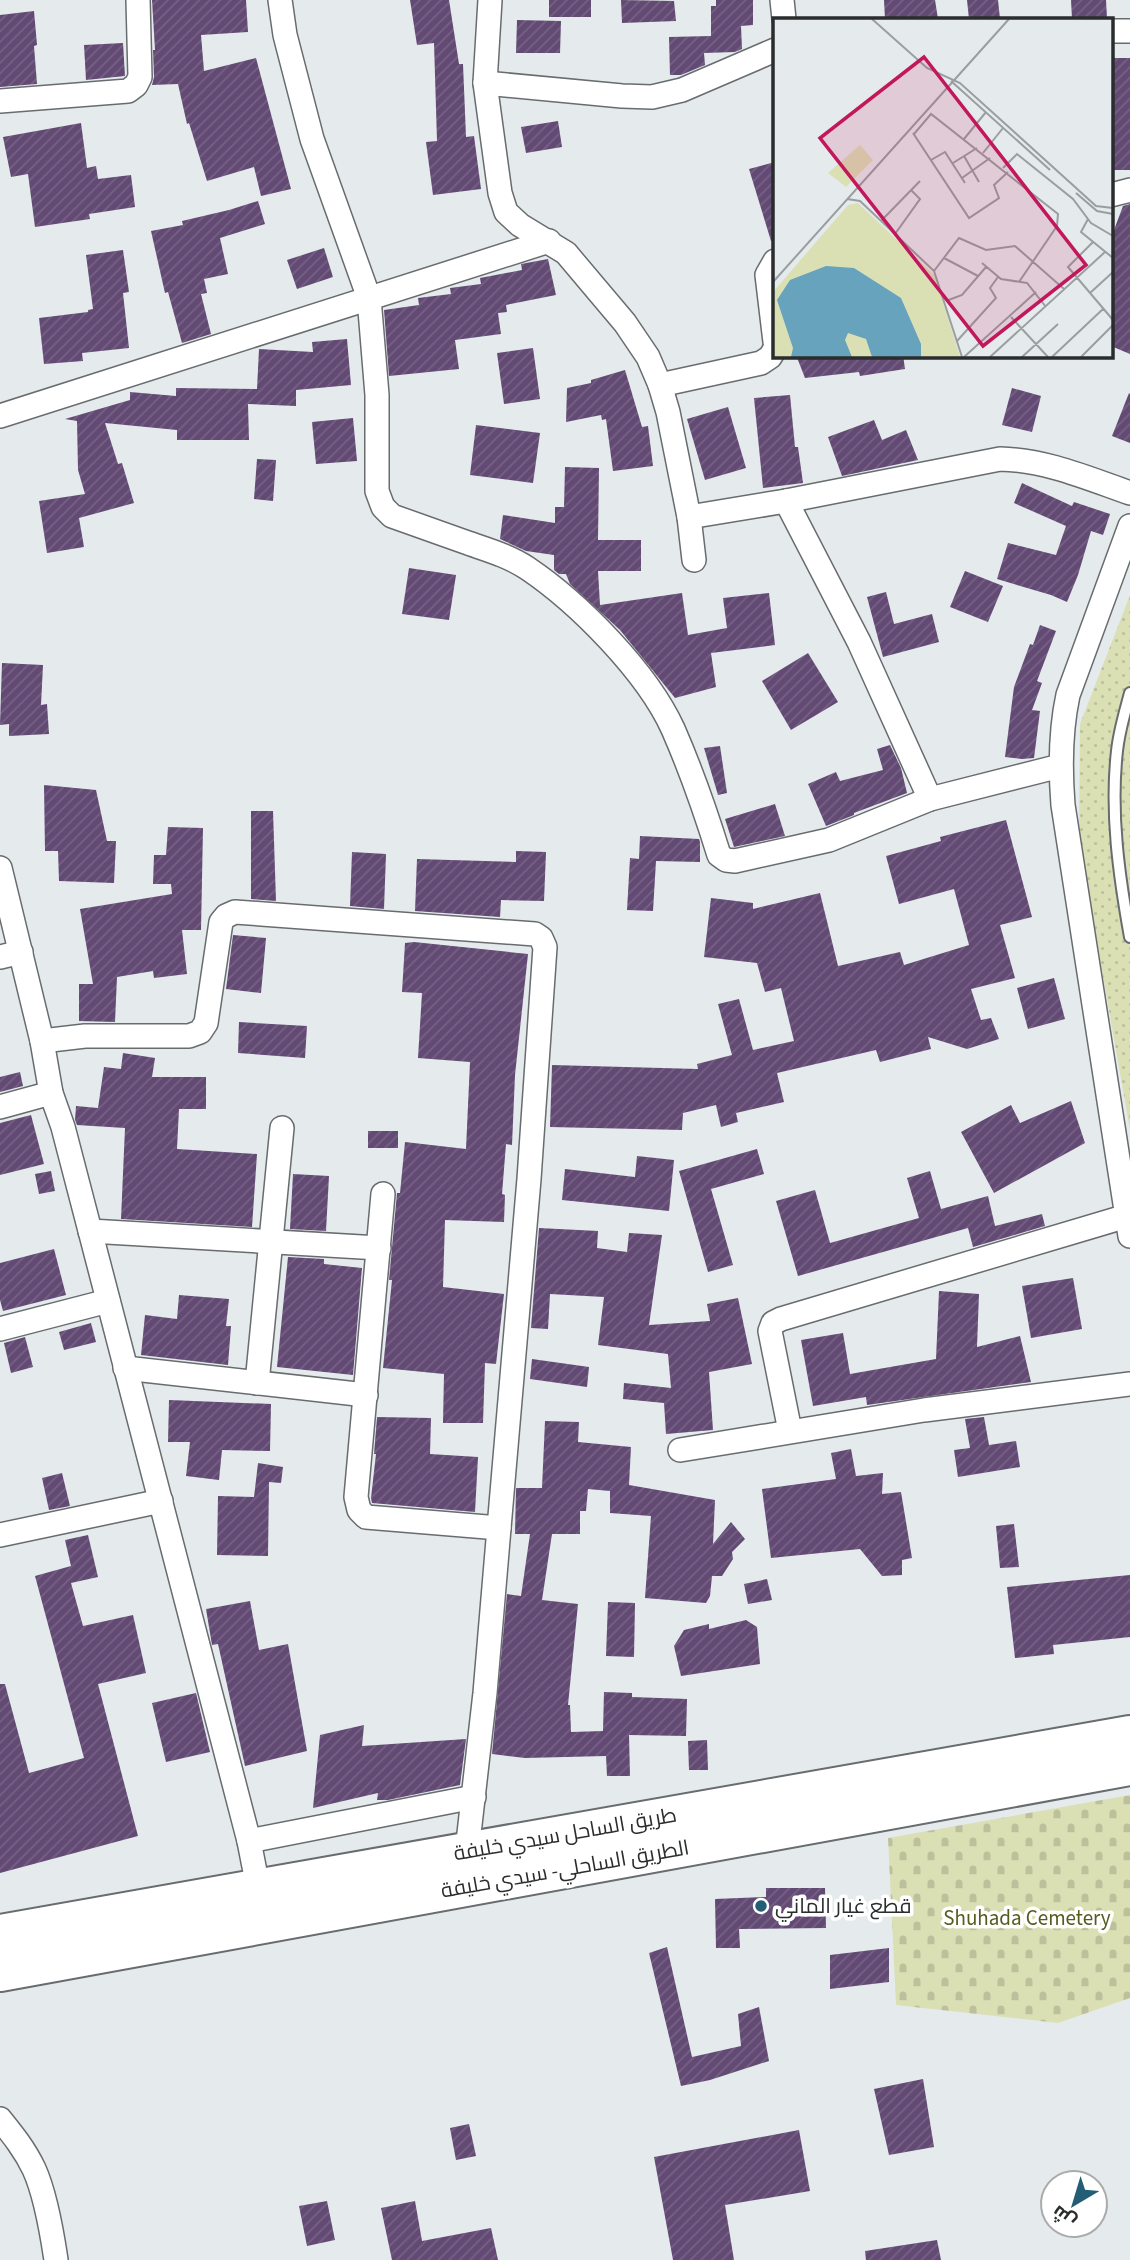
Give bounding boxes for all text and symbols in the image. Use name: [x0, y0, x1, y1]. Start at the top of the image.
inset map: [773, 18, 1112, 357]
street label: طريق الساحل سيدي خليفة: [451, 1800, 679, 1869]
street label: الطريق الساحلي- سيدي خليفة: [439, 1832, 692, 1907]
place label: قطع غيار الماني: [775, 1891, 911, 1922]
marker: قطع غيار الماني: [753, 1898, 769, 1914]
park label: Shuhada Cemetery: [943, 1903, 1111, 1933]
north arrow: [1039, 2169, 1109, 2239]
text: ش: [1047, 2198, 1082, 2234]

